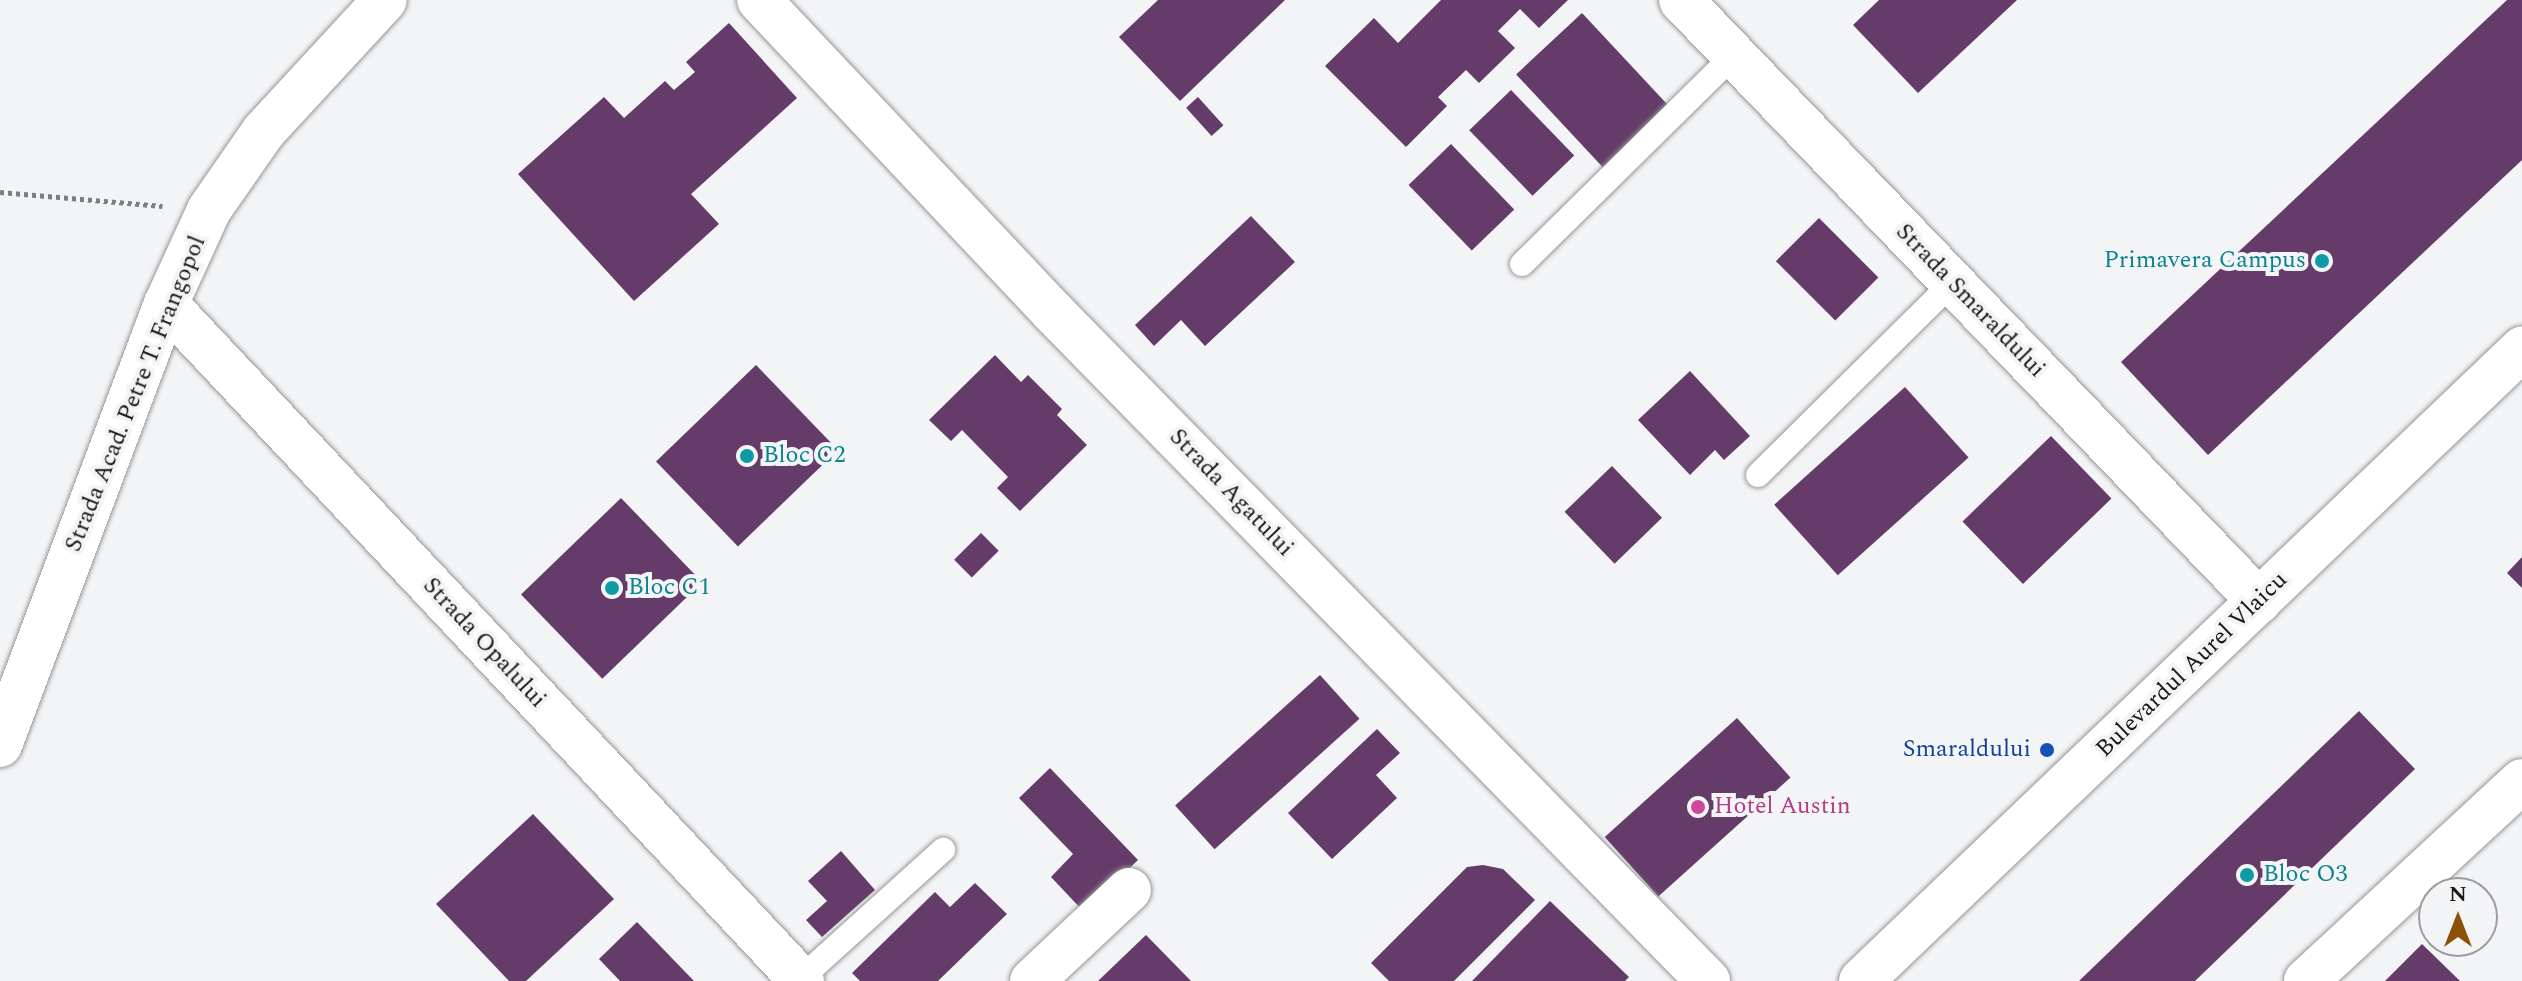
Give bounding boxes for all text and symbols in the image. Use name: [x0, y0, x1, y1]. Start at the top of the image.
street label: Strada Smaraldului: [1889, 218, 2051, 384]
street label: Strada Acad. Petre T. Frangopol: [59, 232, 213, 556]
place label: Primavera Campus: [2104, 247, 2306, 275]
marker: Primavera Campus: [2313, 252, 2331, 270]
street label: Strada Agatului: [1163, 423, 1299, 563]
place label: Bloc C2: [763, 442, 846, 470]
marker: Bloc C2: [738, 447, 756, 465]
street label: Bulevardul Aurel Vlaicu: [2090, 566, 2294, 764]
street label: Strada Opalului: [416, 572, 552, 714]
place label: Bloc C1: [628, 574, 711, 602]
marker: Bloc C1: [603, 579, 621, 597]
place label: Smaraldului: [1903, 736, 2031, 764]
marker: Smaraldului: [2038, 741, 2056, 759]
place label: Hotel Austin: [1714, 793, 1851, 821]
marker: Hotel Austin: [1689, 798, 1707, 816]
place label: Bloc O3: [2263, 861, 2348, 889]
marker: Bloc O3: [2238, 866, 2256, 884]
north arrow: [2418, 877, 2498, 957]
text: N: [2449, 878, 2467, 911]

